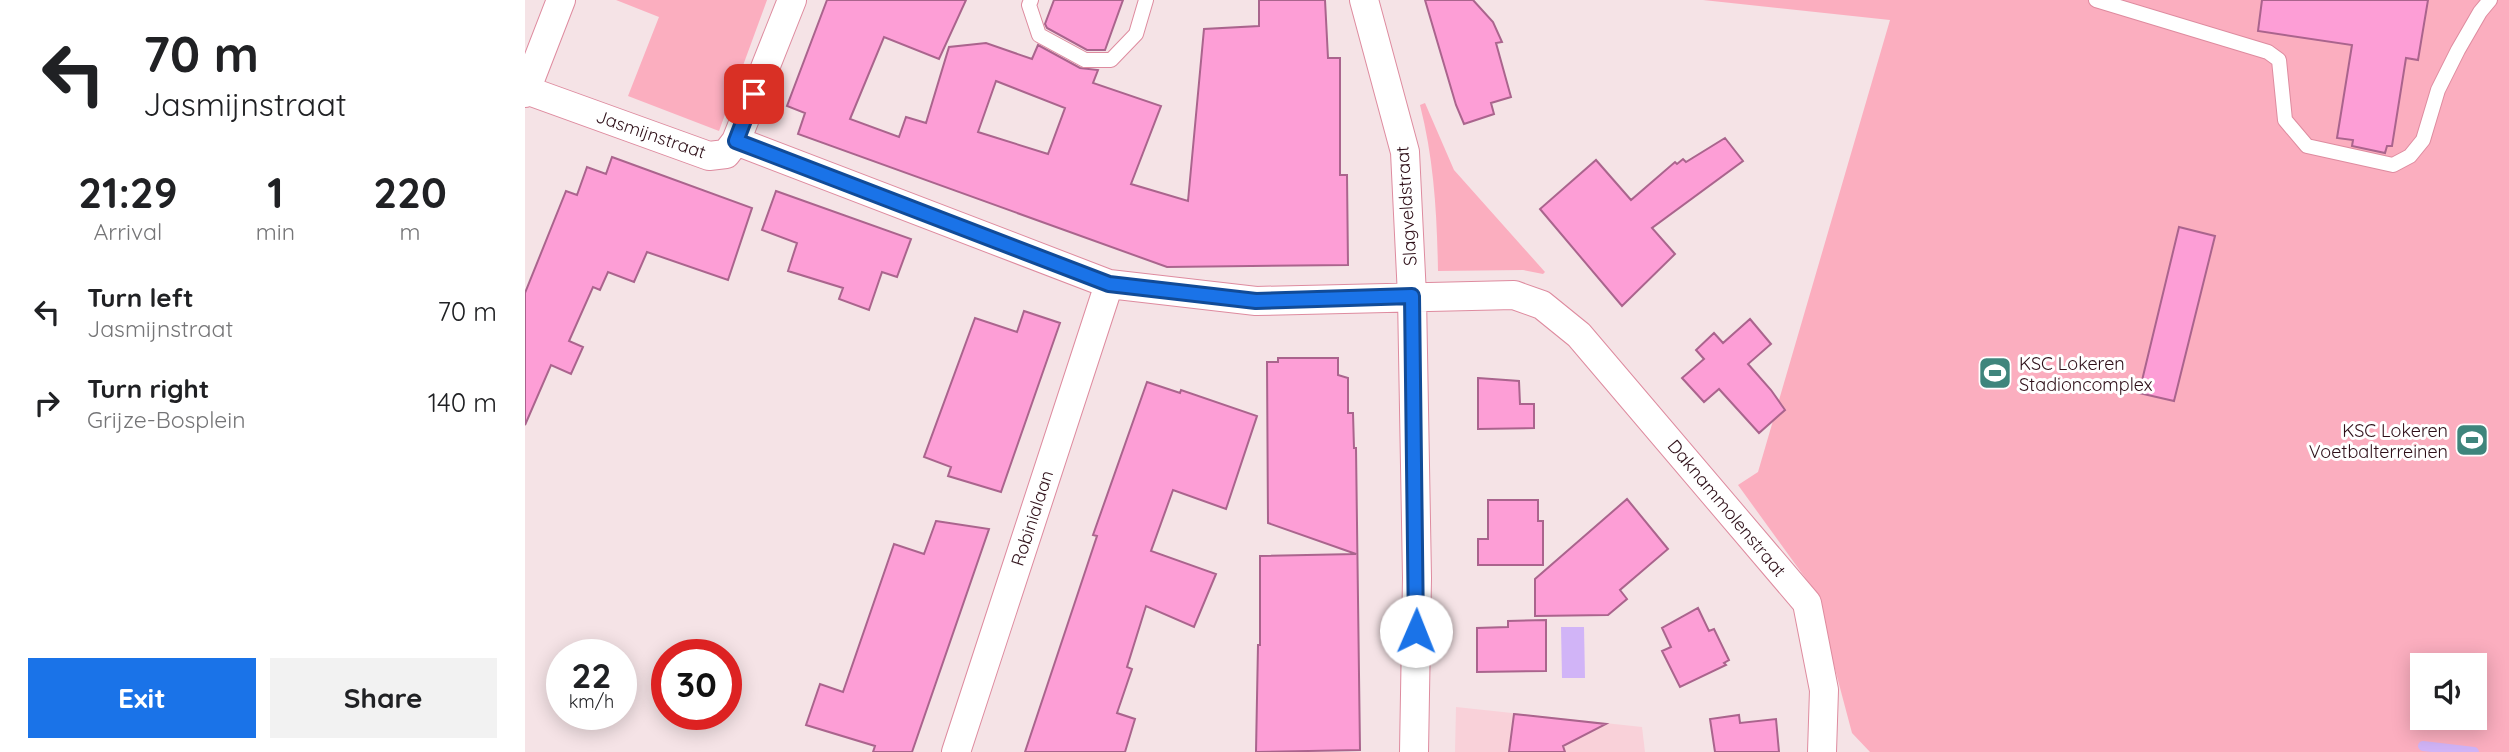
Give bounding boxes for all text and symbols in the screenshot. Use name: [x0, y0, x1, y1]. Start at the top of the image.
text: 70 m: [143, 23, 259, 84]
icon: left: [28, 28, 119, 119]
pin: [724, 64, 784, 124]
icon: arrive: [735, 75, 773, 113]
text: Jasmijnstraat: [143, 84, 347, 124]
street label: Jasmijnstraat: [593, 104, 709, 164]
street label: Slagveldstraat: [1390, 145, 1422, 267]
text: 21:29: [78, 166, 178, 219]
text: 1: [267, 166, 284, 219]
text: 220: [373, 166, 447, 219]
text: Arrival: [93, 217, 162, 246]
text: min: [256, 217, 295, 246]
text: m: [399, 217, 420, 246]
text: Turn left: [87, 281, 194, 314]
icon: left: [28, 293, 66, 331]
text: 70 m: [437, 295, 497, 328]
text: Jasmijnstraat: [87, 314, 233, 343]
place label: KSC Lokeren Stadioncomplex: [2019, 352, 2153, 396]
sports icon: KSC Lokeren Stadioncomplex: [1976, 354, 2014, 392]
text: Turn right: [87, 372, 209, 405]
icon: right: [28, 384, 66, 422]
text: 140 m: [428, 386, 497, 419]
text: Grijze-Bosplein: [87, 405, 246, 434]
place label: KSC Lokeren Voetbalterreinen: [2309, 419, 2448, 463]
sports icon: KSC Lokeren Voetbalterreinen: [2453, 421, 2491, 459]
street label: Daknammolenstraat: [1663, 435, 1791, 581]
street label: Robinialaan: [1006, 467, 1058, 569]
position arrow: [1379, 594, 1453, 668]
speed limit sign: 30: [651, 639, 742, 730]
text: 22: [572, 653, 611, 697]
map controls: [2410, 653, 2487, 730]
button: sound: [2410, 653, 2487, 730]
button: Exit: [28, 658, 256, 738]
button: Share: [270, 658, 497, 738]
text: km/h: [569, 690, 614, 713]

